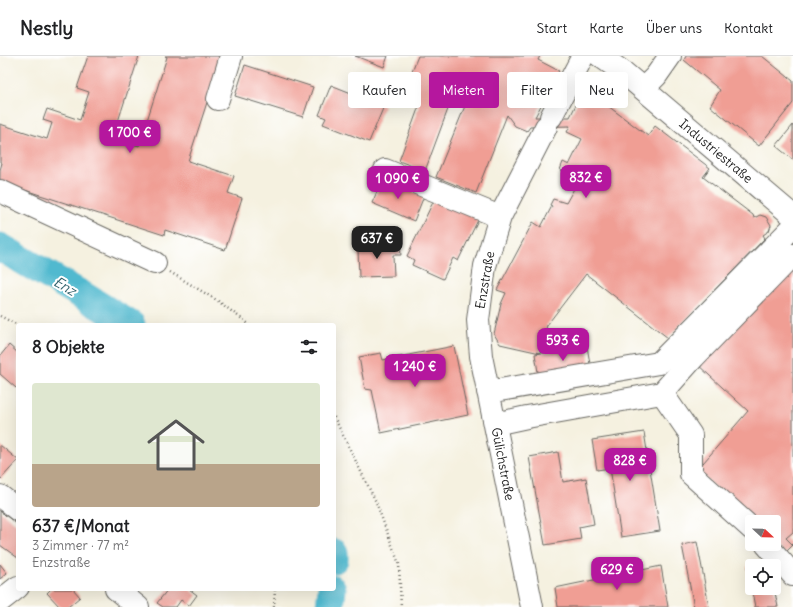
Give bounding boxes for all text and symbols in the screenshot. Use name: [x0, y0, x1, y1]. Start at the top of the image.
text: Nestly: [20, 16, 73, 40]
text: Start: [537, 19, 567, 37]
text: Karte: [589, 19, 624, 37]
text: Über uns: [646, 19, 702, 37]
text: Kontakt: [724, 19, 773, 37]
chip: Kaufen: [348, 72, 421, 108]
chip: Mieten: [429, 72, 499, 108]
chip: Filter: [507, 72, 567, 108]
chip: Neu: [575, 72, 628, 108]
street label: Industriestraße: [676, 115, 756, 187]
pin: 1 700 €: [93, 120, 167, 154]
text: 1 700 €: [108, 124, 152, 141]
pin: 832 €: [558, 165, 614, 199]
pin: 1 090 €: [361, 166, 435, 200]
text: 832 €: [569, 169, 603, 186]
text: 1 090 €: [376, 170, 420, 187]
pin: 637 €: [349, 226, 405, 260]
text: 637 €: [361, 230, 393, 247]
street label: Enzstraße: [472, 250, 498, 310]
water label: Enz: [51, 272, 81, 300]
pin: 593 €: [535, 328, 591, 362]
text: 593 €: [546, 332, 580, 349]
text: 8 Objekte: [32, 336, 105, 358]
icon: filters: [298, 336, 320, 358]
pin: 1 240 €: [378, 354, 452, 388]
text: 1 240 €: [394, 358, 436, 375]
icon: home: [140, 409, 212, 481]
street label: Gülichstraße: [488, 426, 518, 502]
pin: 828 €: [602, 448, 658, 482]
text: 828 €: [613, 452, 647, 469]
text: 637 €/Monat: [32, 515, 129, 537]
north arrow: [745, 515, 781, 551]
map controls: [745, 515, 781, 595]
text: 3 Zimmer · 77 m²: [32, 537, 129, 554]
text: Enzstraße: [32, 554, 90, 571]
pin: 629 €: [589, 557, 645, 591]
button: locate: [745, 559, 781, 595]
text: 629 €: [600, 561, 634, 578]

